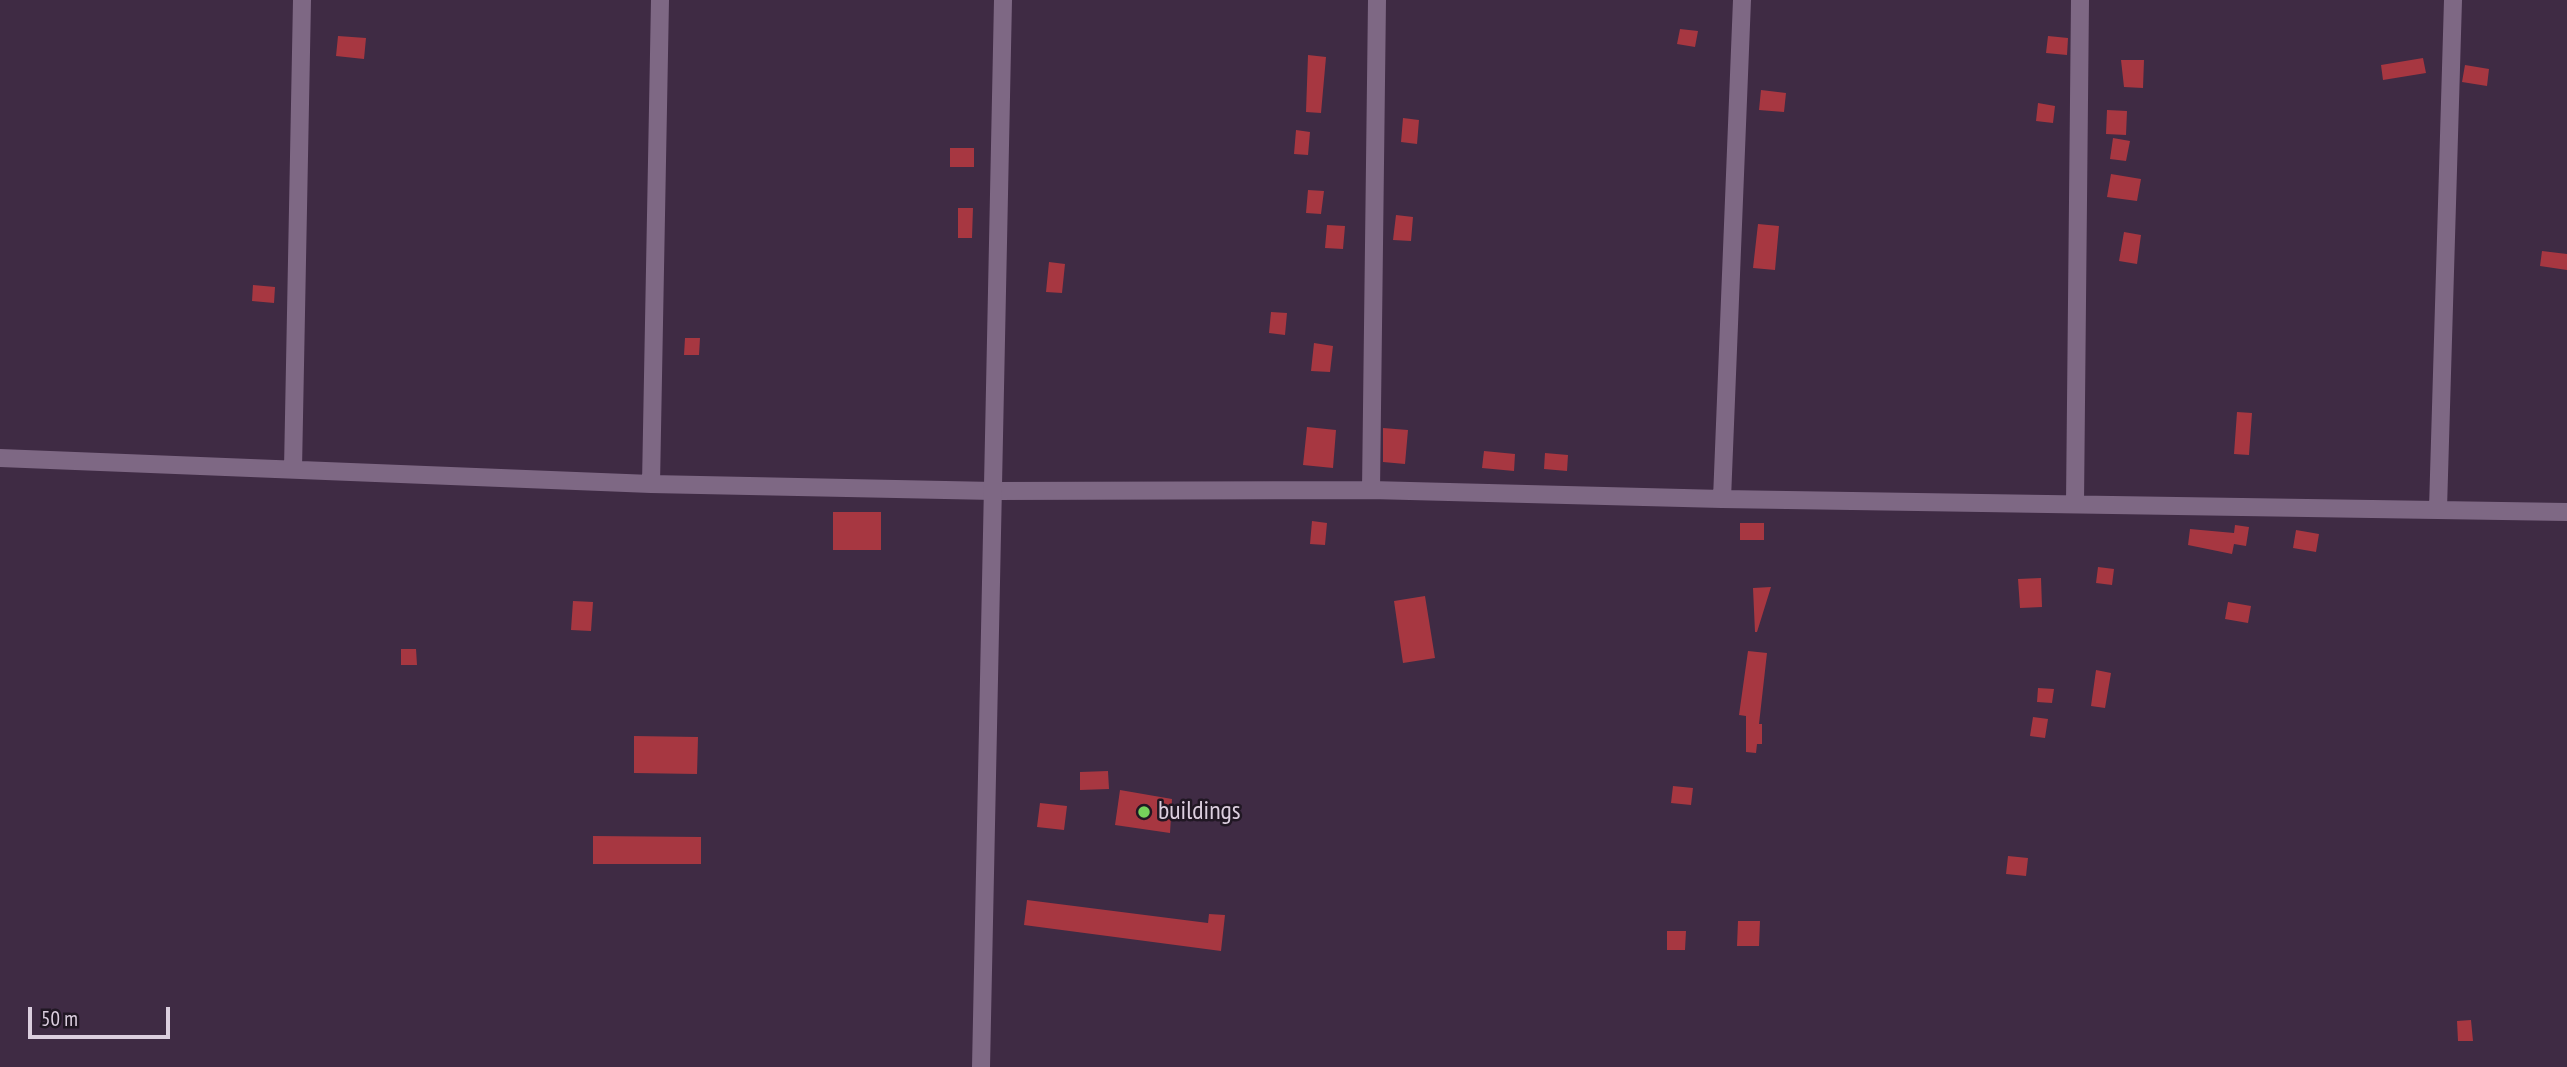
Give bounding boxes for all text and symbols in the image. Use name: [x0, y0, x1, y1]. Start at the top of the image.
place label: buildings: [1158, 796, 1241, 828]
marker: buildings: [1136, 804, 1152, 820]
scale bar: [32, 993, 173, 1038]
text: 50 m: [41, 1005, 78, 1032]

